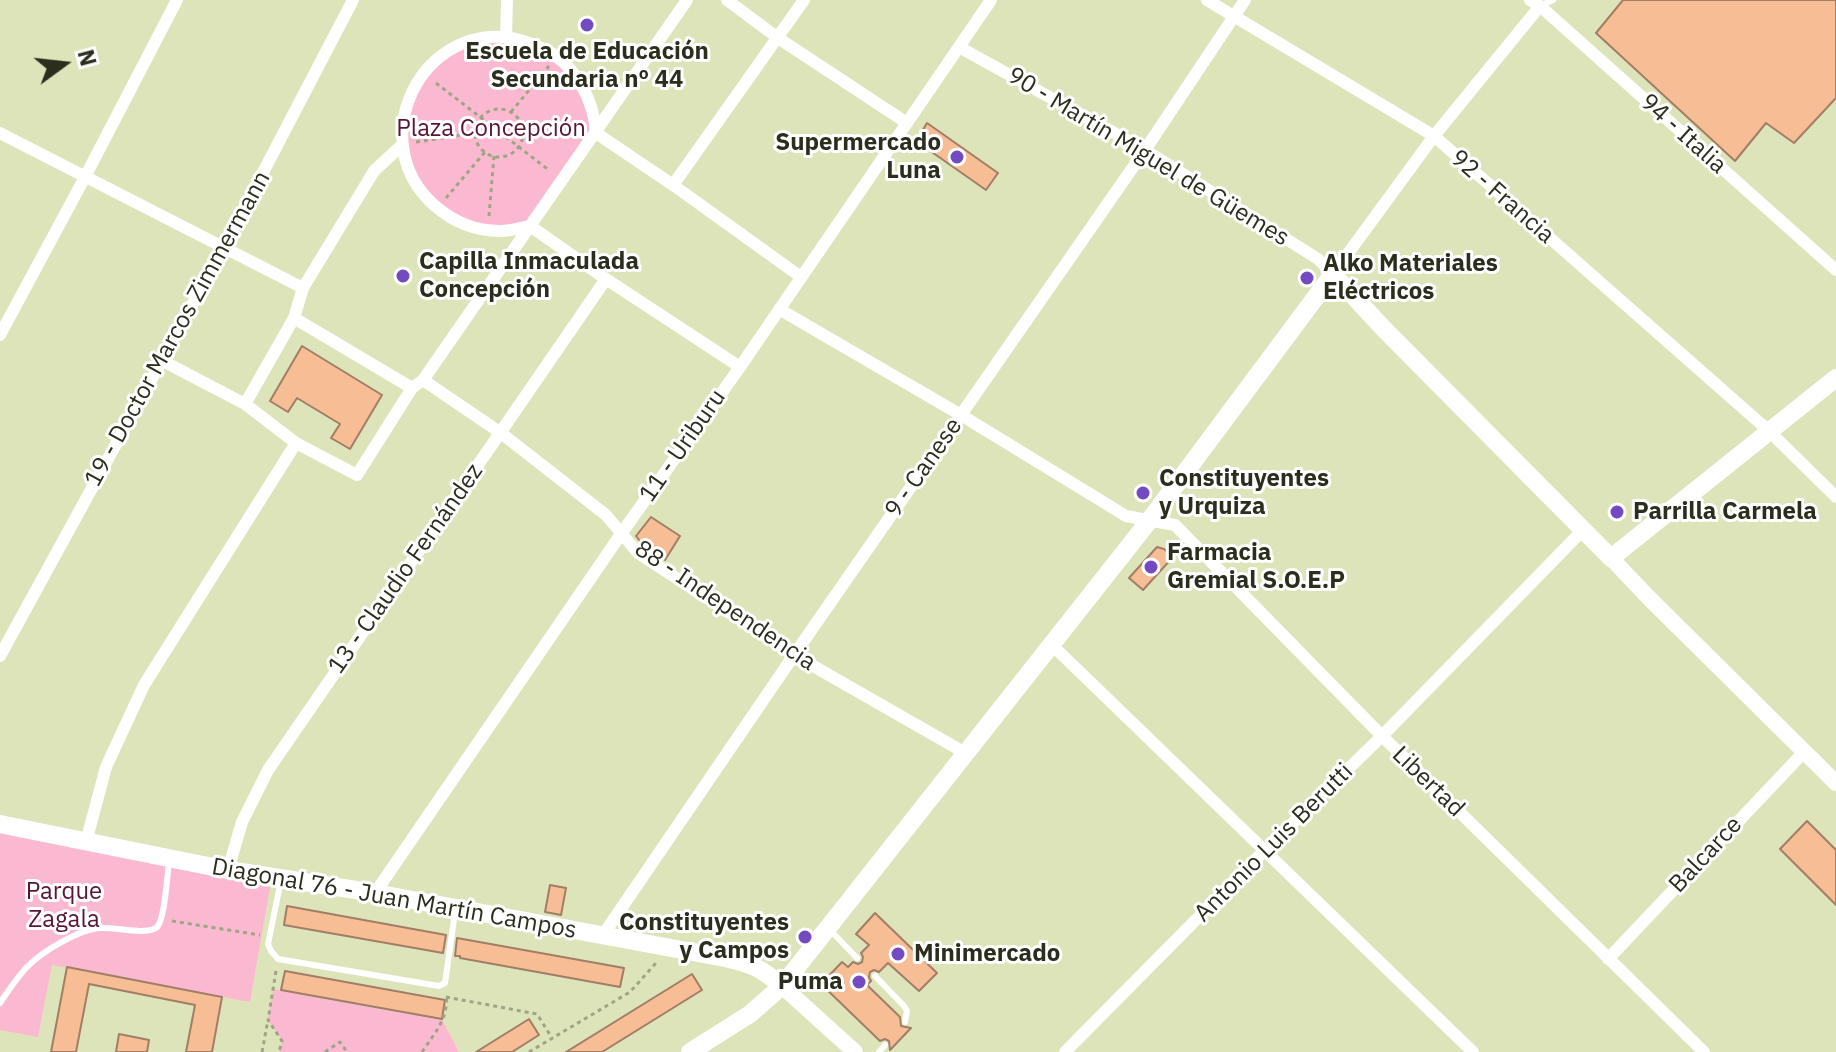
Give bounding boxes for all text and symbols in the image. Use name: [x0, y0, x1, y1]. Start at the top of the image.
marker: Escuela de Educación Secundaria nº 44: [578, 16, 596, 34]
north arrow: [24, 24, 104, 104]
place label: Escuela de Educación Secundaria nº 44: [465, 38, 709, 94]
text: N: [72, 46, 104, 69]
street label: 90 - Martín Miguel de Güemes: [1002, 61, 1294, 253]
street label: 94 - Italia: [1634, 88, 1732, 180]
park label: Plaza Concepción: [396, 115, 586, 143]
place label: Supermercado Luna: [775, 129, 941, 185]
street label: 92 - Francia: [1444, 144, 1560, 250]
marker: Supermercado Luna: [948, 148, 966, 166]
street label: 19 - Doctor Marcos Zimmermann: [79, 166, 277, 492]
place label: Capilla Inmaculada Concepción: [419, 248, 639, 304]
place label: Alko Materiales Eléctricos: [1323, 250, 1498, 306]
marker: Capilla Inmaculada Concepción: [394, 267, 412, 285]
marker: Alko Materiales Eléctricos: [1298, 269, 1316, 287]
street label: 11 - Uriburu: [634, 384, 732, 508]
street label: 9 - Canese: [879, 413, 969, 523]
street label: 13 - Claudio Fernández: [323, 459, 489, 679]
place label: Constituyentes y Urquiza: [1159, 465, 1329, 521]
marker: Constituyentes y Urquiza: [1134, 484, 1152, 502]
place label: Parrilla Carmela: [1633, 498, 1817, 526]
marker: Parrilla Carmela: [1608, 503, 1626, 521]
street label: 88 - Independencia: [629, 535, 821, 677]
place label: Farmacia Gremial S.O.E.P: [1167, 539, 1345, 595]
marker: Farmacia Gremial S.O.E.P: [1142, 558, 1160, 576]
street label: Libertad: [1386, 741, 1470, 823]
street label: Antonio Luis Berutti: [1189, 758, 1359, 928]
street label: Balcarce: [1664, 811, 1748, 899]
street label: Diagonal 76 - Juan Martín Campos: [209, 853, 579, 945]
park label: Parque Zagala: [26, 878, 102, 934]
place label: Constituyentes y Campos: [619, 909, 789, 965]
marker: Constituyentes y Campos: [796, 928, 814, 946]
place label: Minimercado: [914, 940, 1060, 968]
marker: Minimercado: [889, 945, 907, 963]
place label: Puma: [778, 968, 843, 996]
marker: Puma: [850, 973, 868, 991]

